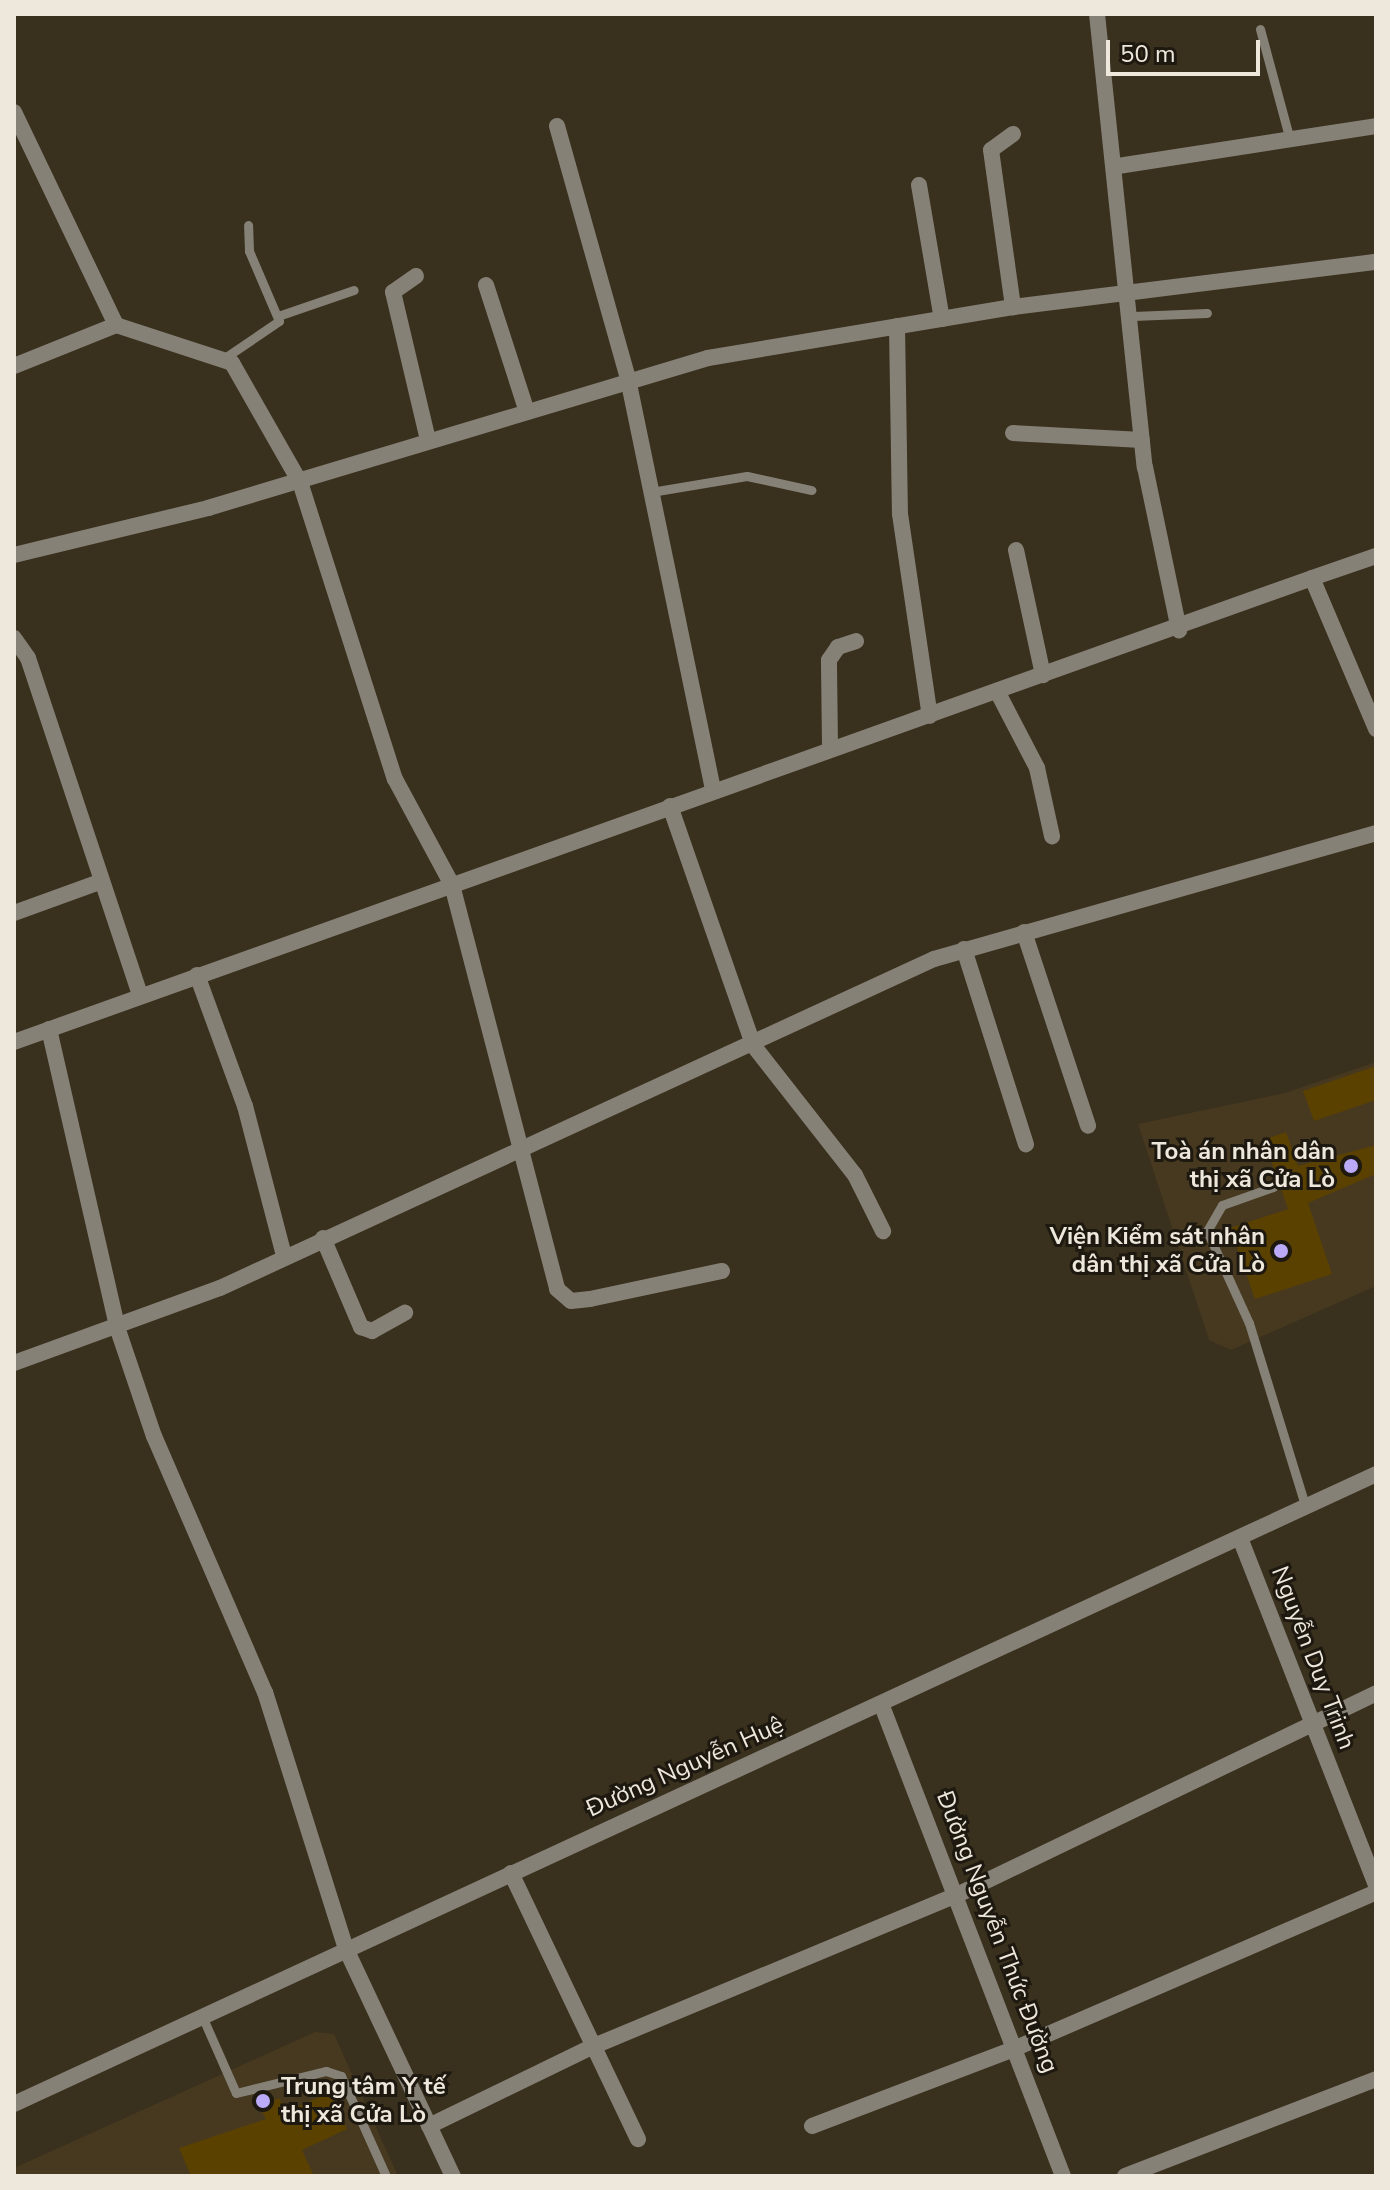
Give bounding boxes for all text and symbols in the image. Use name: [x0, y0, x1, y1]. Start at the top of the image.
scale bar: [1110, 24, 1264, 74]
text: 50 m: [1120, 38, 1176, 70]
place label: Toà án nhân dân thị xã Cửa Lò: [1152, 1138, 1335, 1194]
marker: Toà án nhân dân thị xã Cửa Lò: [1342, 1157, 1360, 1175]
place label: Viện Kiểm sát nhân dân thị xã Cửa Lò: [1050, 1223, 1265, 1279]
marker: Viện Kiểm sát nhân dân thị xã Cửa Lò: [1272, 1242, 1290, 1260]
street label: Nguyễn Duy Trinh: [1265, 1562, 1361, 1754]
street label: Đường Nguyễn Huệ: [582, 1711, 788, 1823]
street label: Đường Nguyễn Thức Đường: [930, 1787, 1064, 2077]
place label: Trung tâm Y tế thị xã Cửa Lò: [281, 2073, 446, 2129]
marker: Trung tâm Y tế thị xã Cửa Lò: [252, 2090, 274, 2112]

